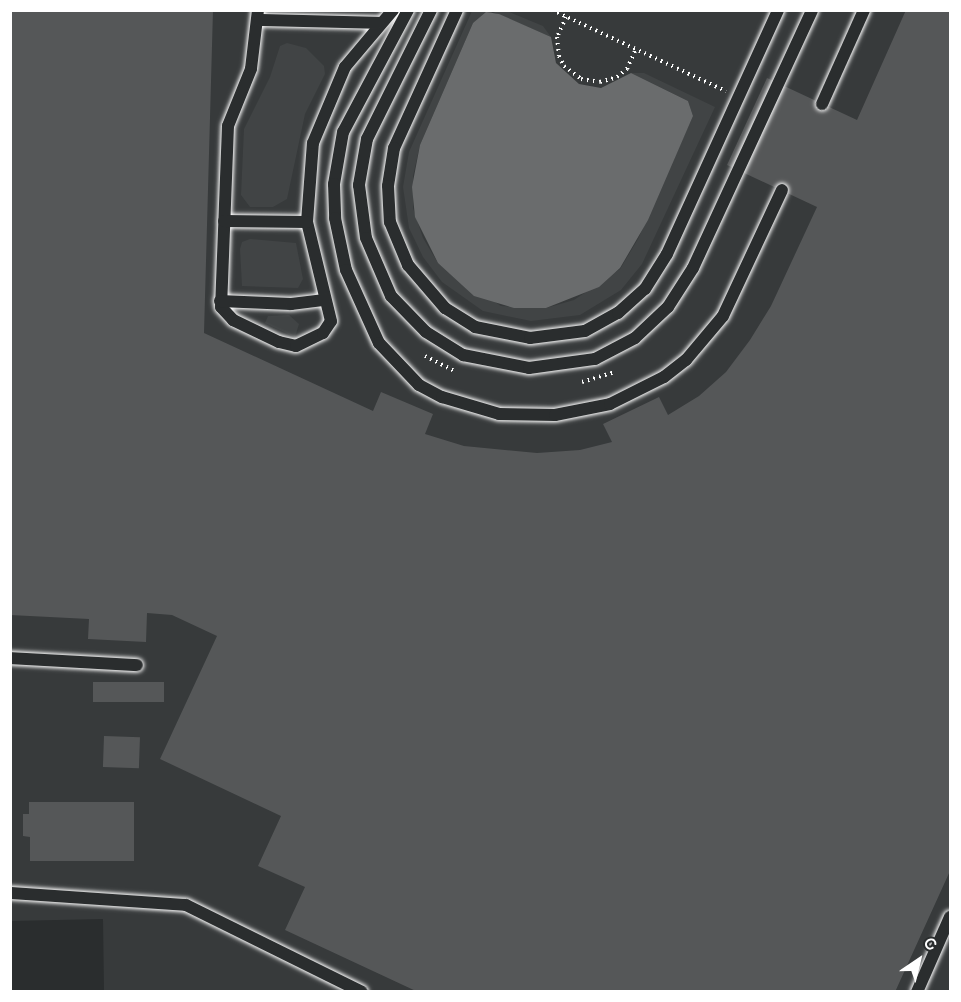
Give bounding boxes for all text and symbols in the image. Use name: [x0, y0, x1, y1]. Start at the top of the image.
north arrow: [889, 930, 949, 990]
text: С: [920, 934, 940, 956]

